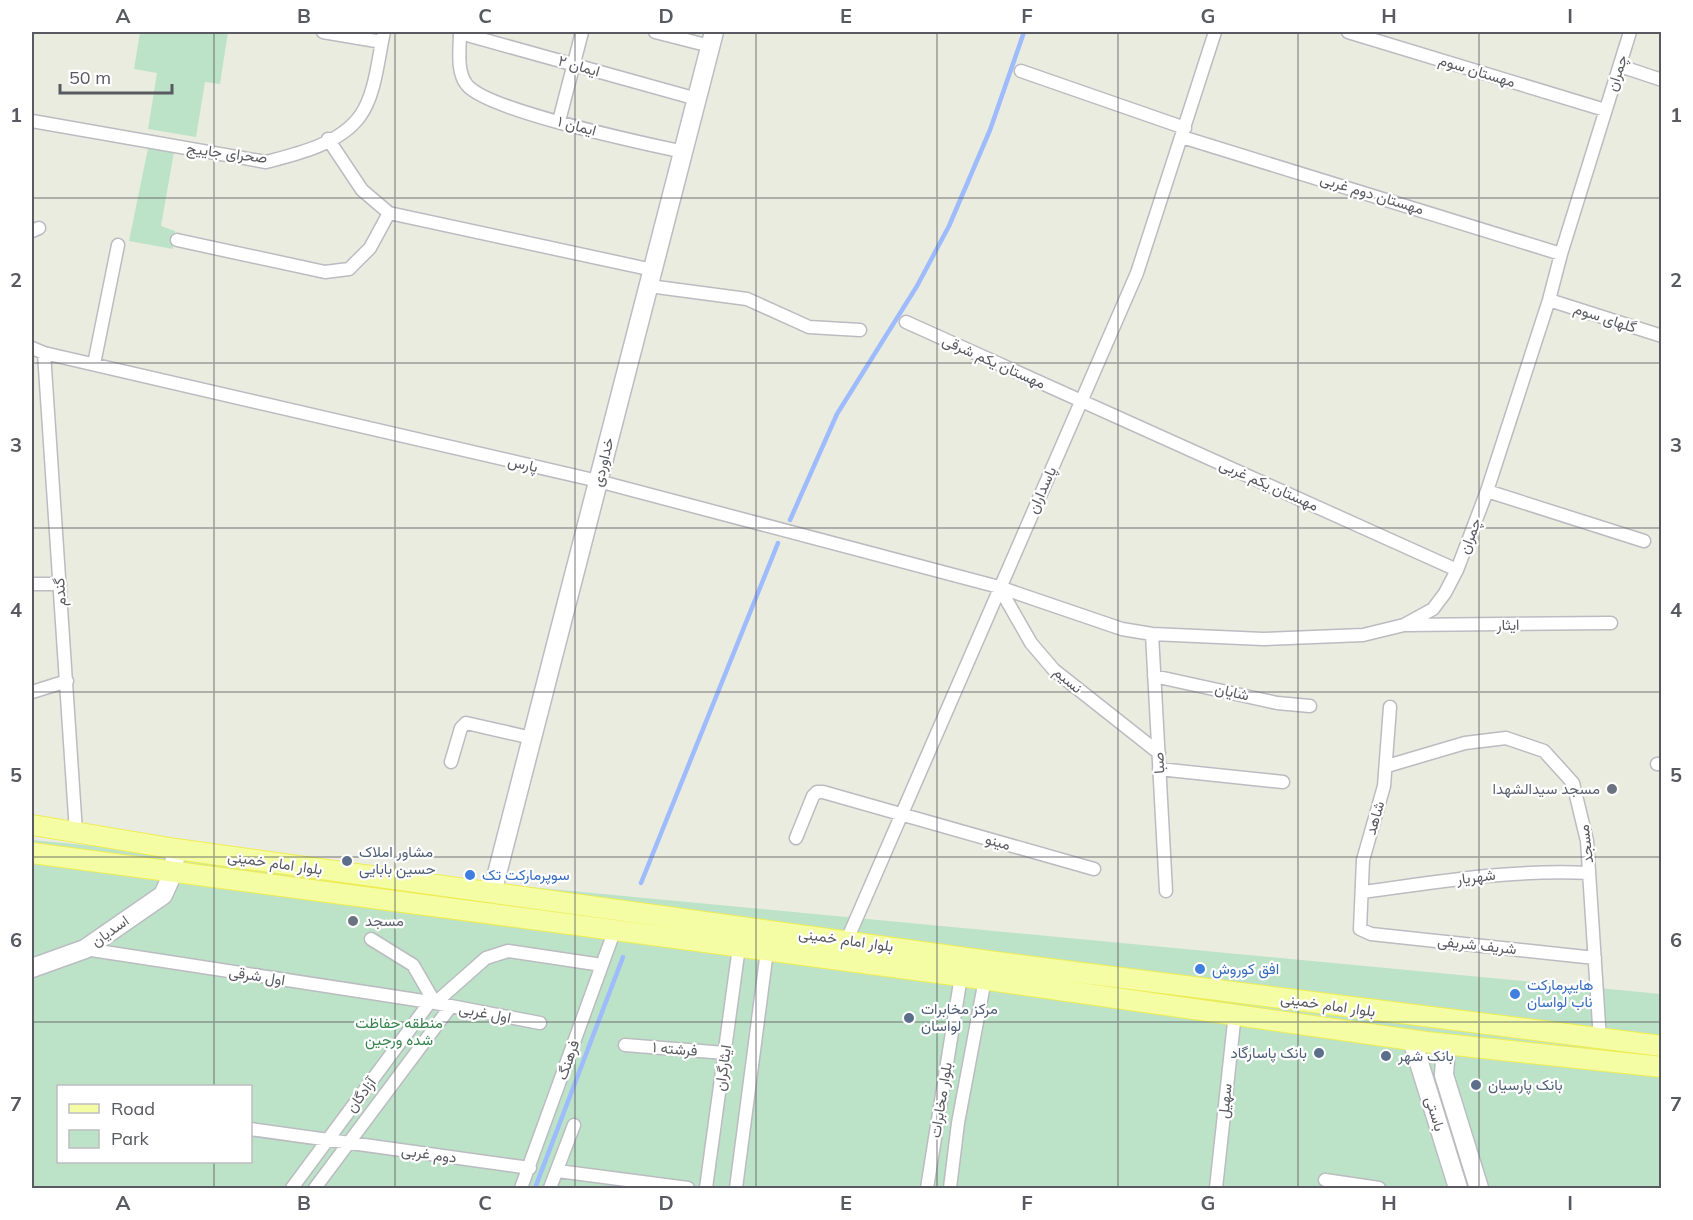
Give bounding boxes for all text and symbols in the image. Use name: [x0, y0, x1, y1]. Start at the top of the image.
text: A: [116, 3, 131, 28]
text: B: [297, 3, 311, 28]
text: C: [478, 3, 492, 28]
text: D: [658, 3, 674, 28]
text: E: [840, 3, 852, 28]
text: F: [1021, 3, 1033, 28]
text: G: [1201, 3, 1215, 28]
text: H: [1381, 3, 1397, 28]
text: I: [1567, 3, 1573, 28]
street label: مهستان سوم: [1436, 50, 1518, 92]
street label: ایمان ۲: [556, 51, 602, 81]
street label: چمران: [1602, 52, 1632, 94]
scale bar: [60, 57, 172, 95]
text: 50 m: [69, 66, 111, 89]
text: 1: [10, 102, 22, 127]
text: 1: [1670, 102, 1682, 127]
street label: ایمان ۱: [556, 111, 598, 140]
street label: صحرای جاییج: [185, 138, 269, 169]
street label: مهستان دوم غربی: [1318, 169, 1426, 219]
text: 2: [10, 267, 22, 292]
text: 2: [1670, 267, 1682, 292]
street label: گلهای سوم: [1571, 298, 1639, 338]
street label: مهستان یکم شرقی: [939, 330, 1049, 394]
text: 3: [10, 432, 22, 457]
text: 3: [1670, 432, 1682, 457]
street label: خداوردی: [587, 435, 619, 489]
street label: پارس: [506, 451, 540, 477]
street label: مهستان یکم غربی: [1216, 454, 1322, 516]
street label: پاسداران: [1023, 463, 1061, 517]
street label: چمران: [1454, 515, 1486, 557]
street label: گندم: [49, 577, 71, 607]
text: 4: [10, 597, 22, 622]
text: 4: [1670, 597, 1682, 622]
street label: ایثار: [1495, 615, 1520, 634]
street label: نسیم: [1049, 662, 1087, 698]
street label: شایان: [1213, 678, 1251, 705]
street label: صبا: [1148, 752, 1169, 774]
text: 5: [10, 762, 22, 787]
text: 5: [1670, 762, 1682, 787]
place label: مسجد سیدالشهدا: [1493, 779, 1600, 798]
marker: مسجد سیدالشهدا: [1605, 782, 1619, 796]
street label: شاهد: [1361, 799, 1388, 837]
street label: مسجد: [1574, 824, 1597, 865]
street label: مینو: [983, 829, 1013, 854]
place label: مشاور املاک حسین بابایی: [359, 842, 436, 879]
street label: بلوار امام خمینی: [226, 846, 324, 880]
marker: مشاور املاک حسین بابایی: [340, 854, 354, 868]
place label: سوپرمارکت تک: [482, 865, 570, 885]
street label: شهریار: [1455, 865, 1497, 888]
marker: سوپرمارکت تک: [463, 868, 477, 882]
street label: اسدیان: [87, 911, 132, 950]
place label: مسجد: [365, 911, 404, 930]
marker: مسجد: [346, 914, 360, 928]
street label: بلوار امام خمینی: [797, 923, 895, 957]
text: 6: [10, 927, 22, 952]
text: 6: [1670, 927, 1682, 952]
street label: شریف شریفی: [1436, 931, 1518, 959]
place label: افق کوروش: [1212, 959, 1279, 979]
street label: اول شرقی: [227, 962, 287, 990]
marker: افق کوروش: [1193, 962, 1207, 976]
place label: هایپرمارکت ناب لواسان: [1527, 975, 1593, 1011]
marker: هایپرمارکت ناب لواسان: [1508, 987, 1522, 1001]
street label: بلوار امام خمینی: [1279, 988, 1377, 1022]
street label: اول غربی: [457, 998, 513, 1028]
place label: مرکز مخابرات لواسان: [921, 999, 998, 1035]
marker: مرکز مخابرات لواسان: [902, 1011, 916, 1025]
park label: منطقه حفاظت شده ورجین: [355, 1013, 443, 1050]
street label: فرهنگ: [552, 1037, 583, 1082]
street label: فرشته ۱: [652, 1037, 698, 1060]
place label: بانک پاسارگاد: [1230, 1043, 1307, 1063]
street label: ایثارگران: [710, 1044, 735, 1092]
marker: بانک پاسارگاد: [1312, 1046, 1326, 1060]
place label: بانک شهر: [1397, 1046, 1454, 1065]
marker: بانک شهر: [1379, 1049, 1393, 1063]
street label: بلوار مخابرات: [925, 1061, 956, 1139]
street label: آزادگان: [341, 1072, 381, 1116]
place label: بانک پارسیان: [1488, 1075, 1563, 1095]
marker: بانک پارسیان: [1469, 1078, 1483, 1092]
street label: سهیل: [1213, 1082, 1236, 1120]
legend: [57, 1085, 252, 1163]
text: 7: [10, 1091, 22, 1116]
text: 7: [1670, 1091, 1682, 1116]
street label: باستی: [1420, 1094, 1450, 1134]
text: Road: [111, 1097, 155, 1120]
text: Park: [111, 1127, 150, 1150]
street label: دوم غربی: [400, 1140, 458, 1168]
text: A: [116, 1190, 131, 1215]
text: B: [297, 1190, 311, 1215]
text: C: [478, 1190, 492, 1215]
text: D: [658, 1190, 674, 1215]
text: E: [840, 1190, 852, 1215]
text: F: [1021, 1190, 1033, 1215]
text: G: [1201, 1190, 1215, 1215]
text: H: [1381, 1190, 1397, 1215]
text: I: [1567, 1190, 1573, 1215]

